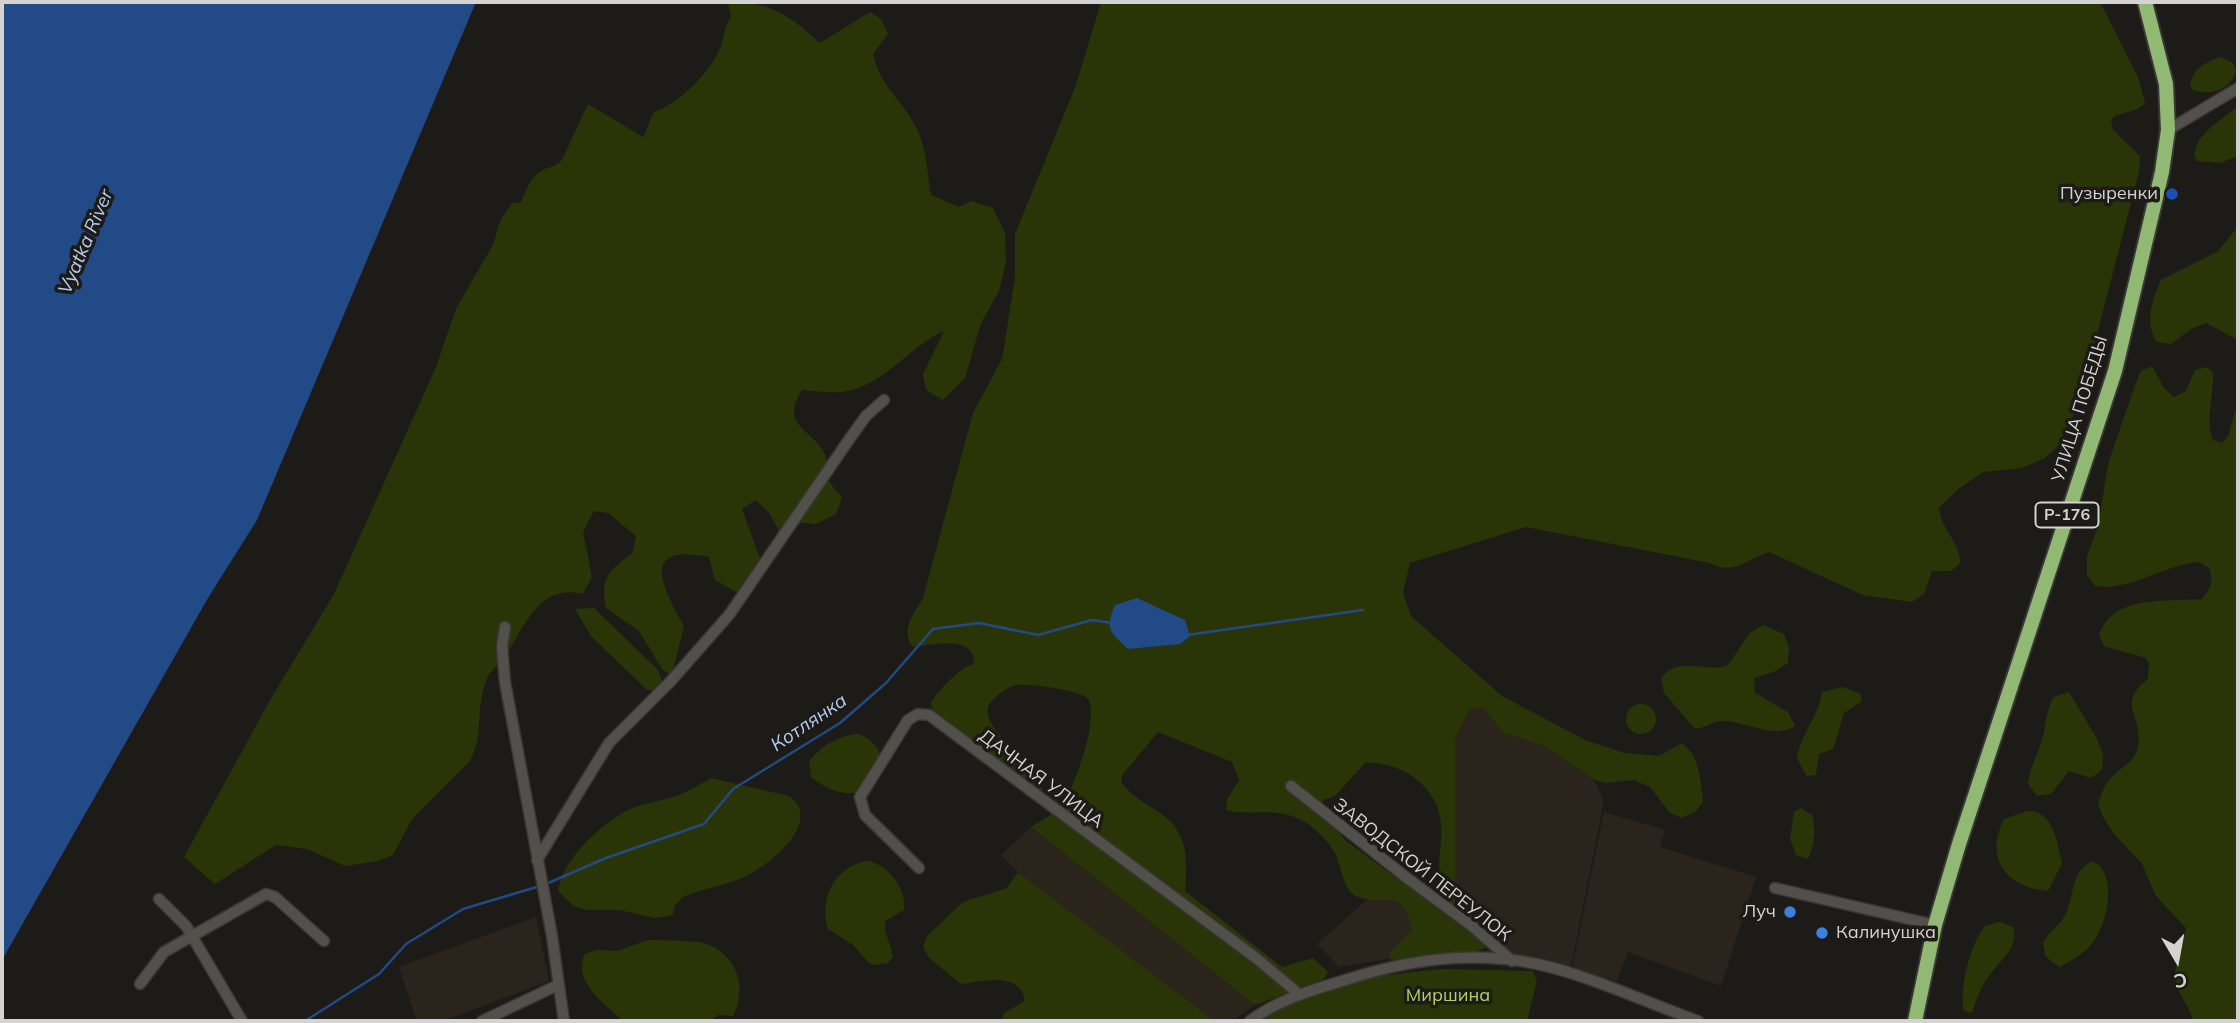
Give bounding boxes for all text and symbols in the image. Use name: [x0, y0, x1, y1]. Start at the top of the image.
place label: Пузыренки: [2060, 183, 2158, 205]
water label: Vyatka River: [54, 186, 118, 298]
marker: Пузыренки: [2164, 186, 2180, 202]
street label: УЛИЦА ПОБЕДЫ: [2047, 333, 2113, 485]
road number: Р-176: [2036, 502, 2098, 528]
water label: Котлянка: [767, 689, 851, 757]
street label: ДАЧНАЯ УЛИЦА: [974, 725, 1108, 833]
street label: ЗАВОДСКОЙ ПЕРЕУЛОК: [1329, 794, 1515, 946]
place label: Луч: [1742, 901, 1776, 923]
marker: Луч: [1782, 904, 1798, 920]
place label: Калинушка: [1836, 922, 1936, 944]
marker: Калинушка: [1814, 925, 1830, 941]
north arrow: [2142, 925, 2212, 995]
text: С: [2172, 968, 2189, 994]
park label: Миршина: [1406, 985, 1490, 1007]

